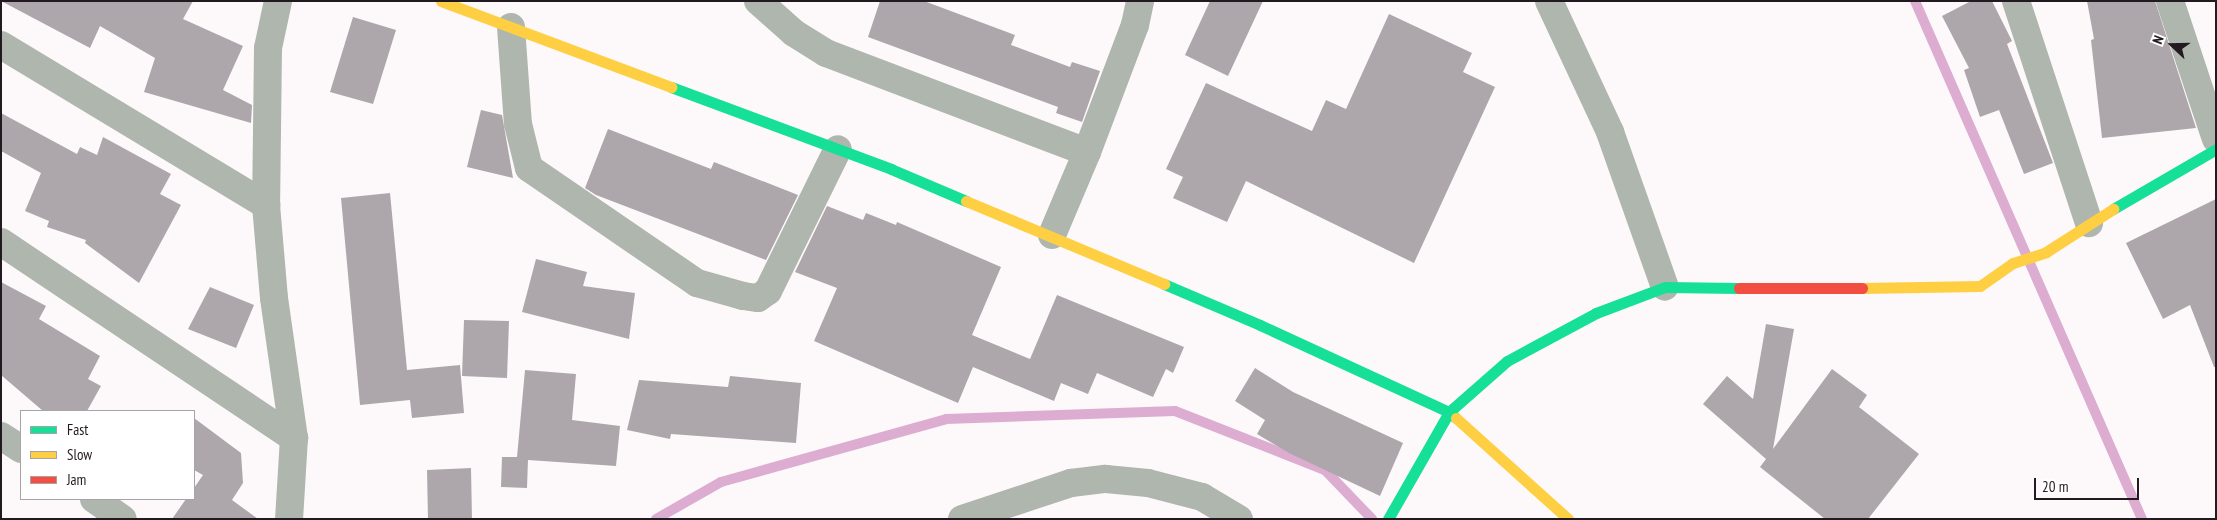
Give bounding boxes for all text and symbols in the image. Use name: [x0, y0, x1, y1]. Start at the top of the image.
north arrow: [2147, 20, 2197, 70]
text: N: [2148, 33, 2168, 46]
legend: [20, 410, 195, 500]
text: Fast: [67, 420, 88, 439]
text: Slow: [67, 445, 92, 464]
scale bar: [2037, 468, 2142, 500]
text: Jam: [67, 470, 86, 489]
text: 20 m: [2042, 477, 2068, 496]

